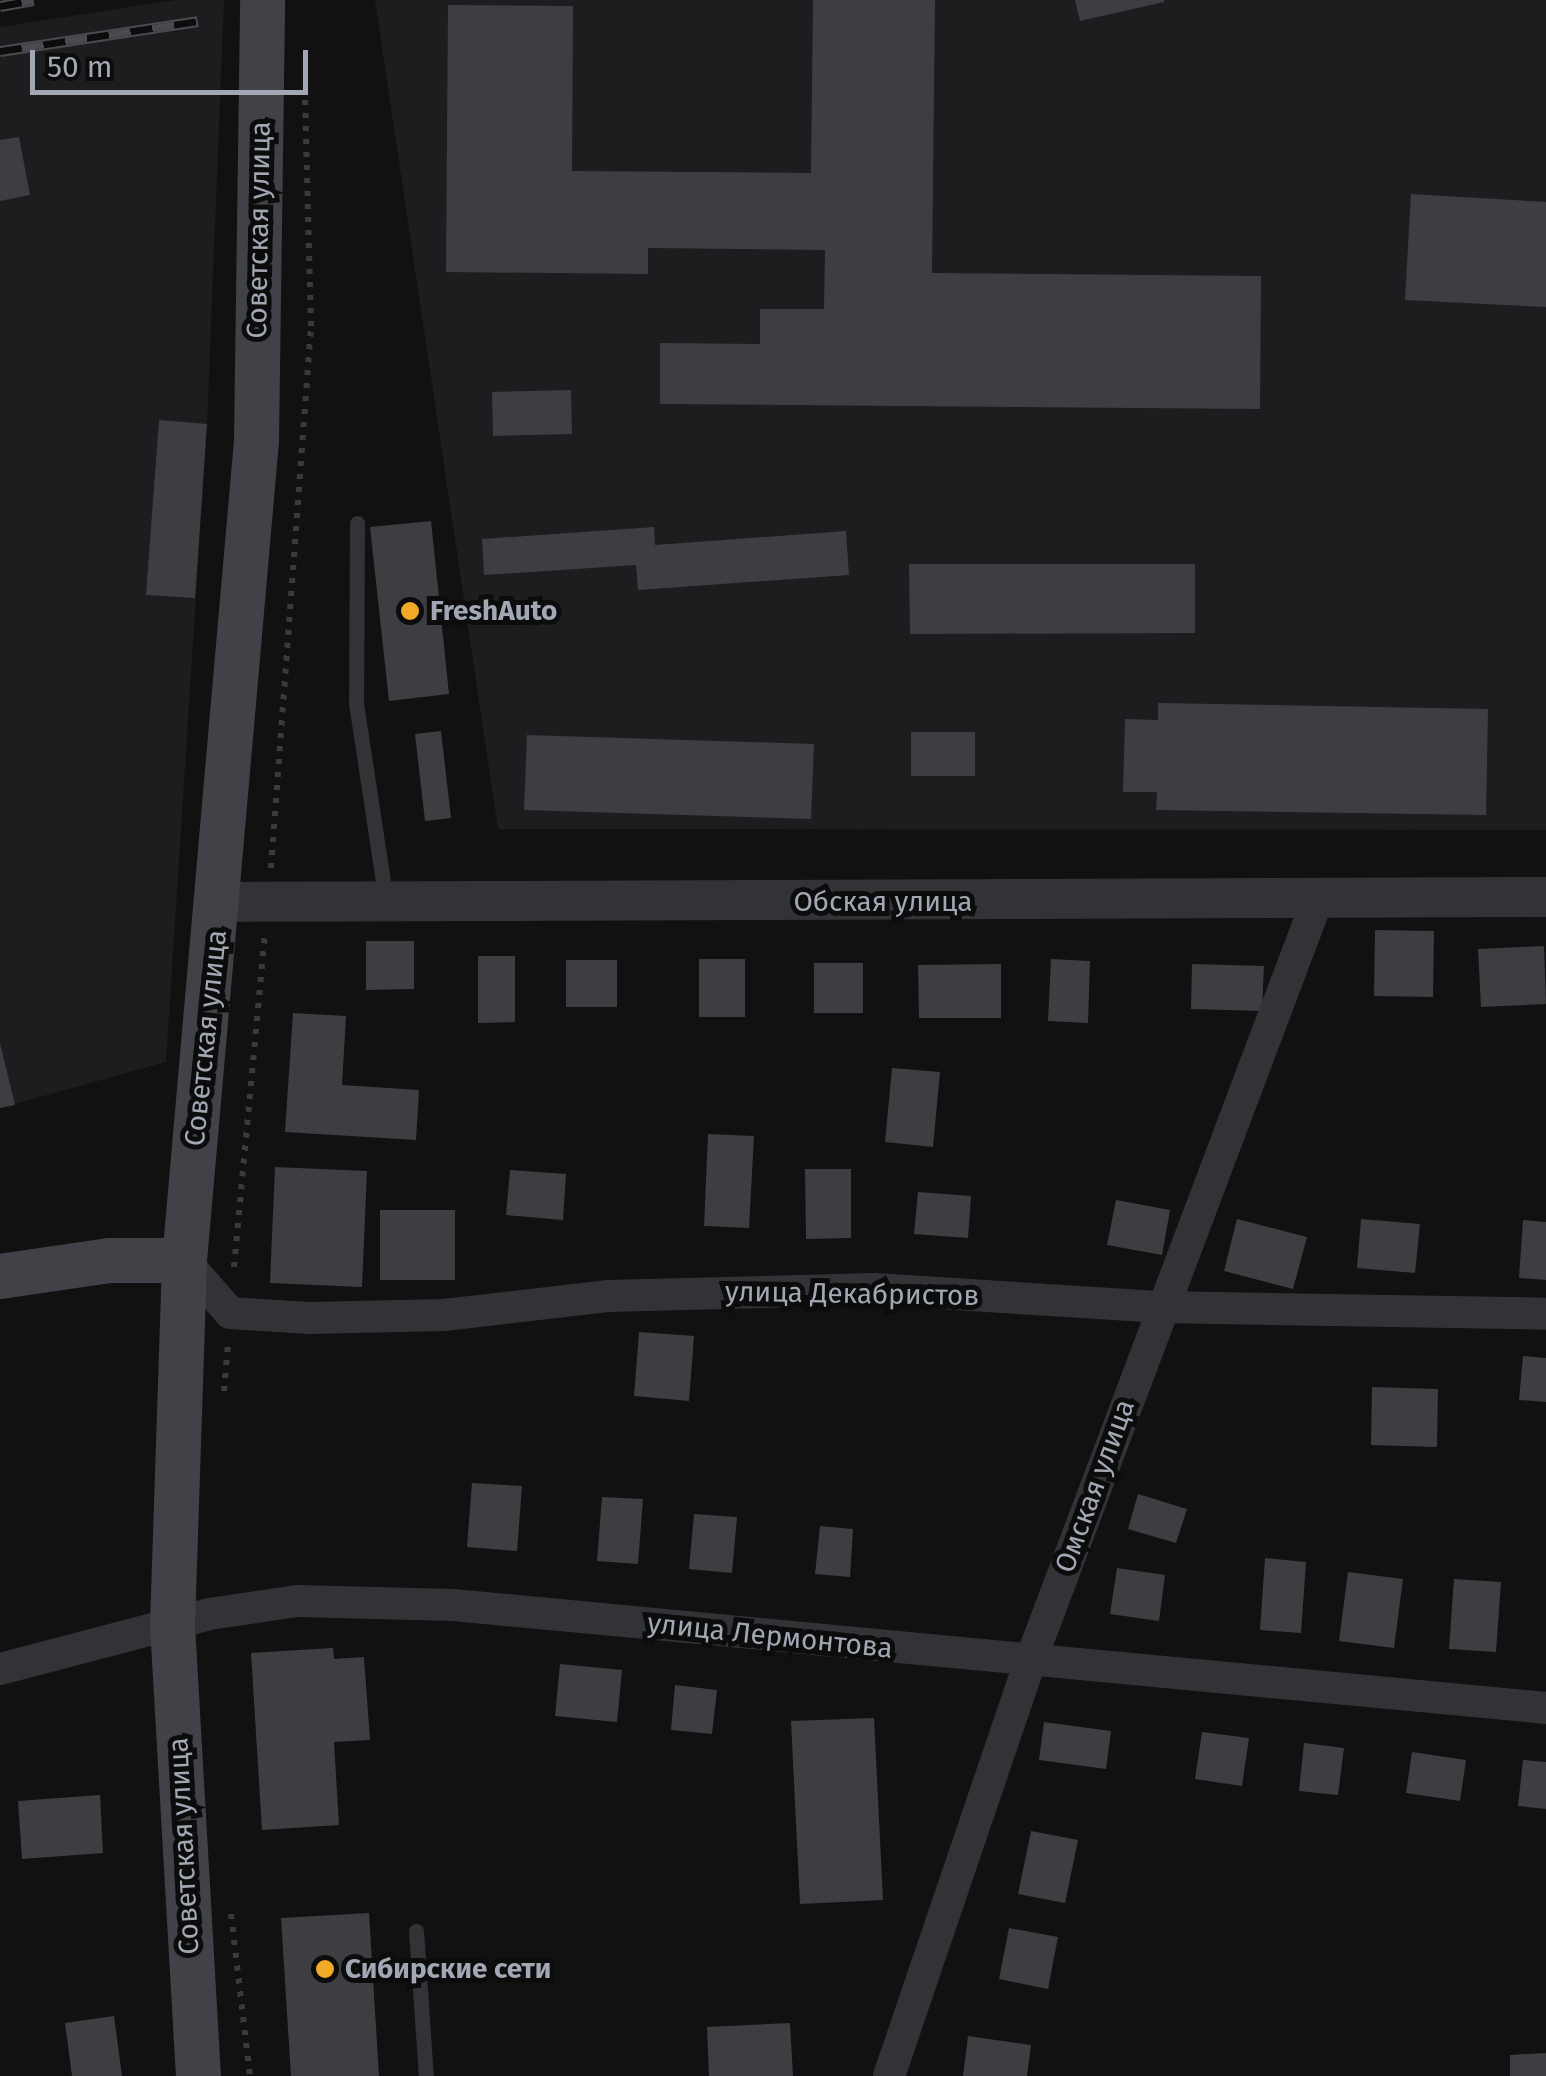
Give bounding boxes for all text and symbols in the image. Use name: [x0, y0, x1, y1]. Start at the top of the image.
scale bar: [35, 30, 312, 92]
text: 50 m: [47, 49, 112, 85]
street label: Советская улица: [240, 121, 278, 339]
place label: FreshAuto: [430, 594, 557, 628]
marker: FreshAuto: [399, 600, 421, 622]
street label: Обская улица: [793, 885, 973, 919]
street label: Советская улица: [178, 928, 234, 1148]
street label: улица Декабристов: [725, 1275, 979, 1313]
street label: Омская улица: [1048, 1395, 1142, 1577]
street label: улица Лермонтова: [646, 1606, 894, 1666]
street label: Советская улица: [162, 1737, 206, 1955]
place label: Сибирские сети: [345, 1952, 551, 1986]
marker: Сибирские сети: [314, 1958, 336, 1980]

